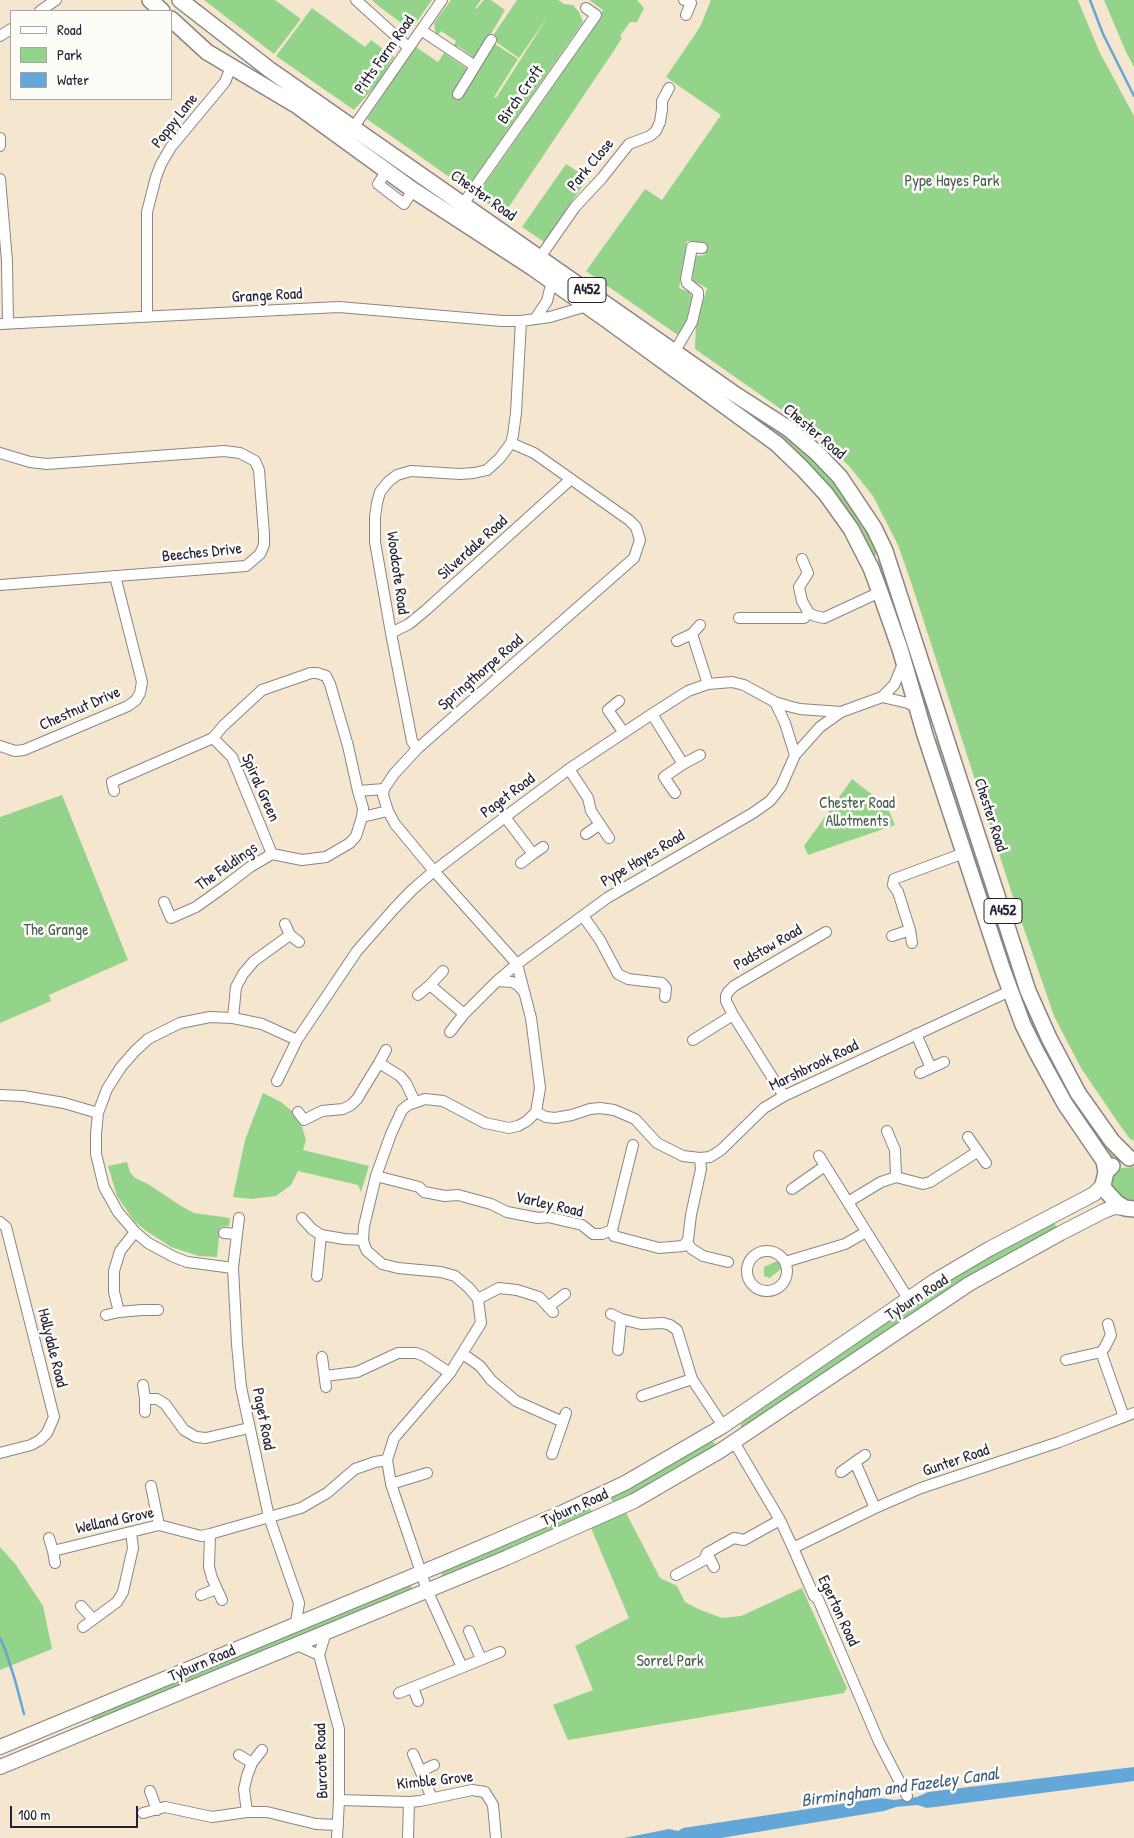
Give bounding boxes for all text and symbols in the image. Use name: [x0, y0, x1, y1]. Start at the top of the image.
legend: [10, 10, 172, 100]
street label: Pitts Farm Road: [351, 12, 419, 98]
text: Road: [57, 19, 82, 40]
text: Park: [57, 44, 82, 65]
street label: Birch Croft: [494, 62, 548, 128]
text: Water: [57, 69, 89, 90]
street label: Poppy Lane: [148, 90, 202, 152]
street label: Park Close: [564, 135, 618, 195]
street label: Chester Road: [446, 166, 520, 226]
park label: Pype Hayes Park: [905, 172, 999, 192]
road number: A452: [568, 278, 606, 302]
street label: Grange Road: [231, 285, 303, 307]
street label: Chester Road: [779, 400, 849, 464]
street label: Silverdale Road: [434, 512, 512, 584]
street label: Woodcote Road: [382, 530, 412, 616]
street label: Beeches Drive: [161, 539, 243, 567]
street label: Springthorpe Road: [435, 631, 527, 715]
street label: Chestnut Drive: [37, 683, 123, 735]
street label: Spiral Green: [237, 751, 283, 825]
street label: Paget Road: [477, 769, 539, 823]
street label: Chester Road: [969, 776, 1011, 854]
park label: Chester Road Allotments: [819, 794, 895, 832]
street label: Pype Hayes Road: [598, 826, 688, 892]
street label: The Feldings: [192, 839, 262, 895]
road number: A452: [984, 898, 1022, 924]
park label: The Grange: [23, 921, 89, 941]
street label: Padstow Road: [730, 921, 806, 975]
street label: Marshbrook Road: [766, 1036, 862, 1096]
street label: Varley Road: [513, 1188, 585, 1222]
street label: Tyburn Road: [882, 1271, 952, 1325]
street label: Hollydale Road: [33, 1307, 71, 1389]
street label: Paget Road: [248, 1386, 278, 1452]
street label: Gunter Road: [920, 1441, 992, 1481]
street label: Tyburn Road: [539, 1485, 611, 1531]
street label: Welland Grove: [74, 1503, 156, 1539]
street label: Egerton Road: [813, 1573, 863, 1649]
street label: Tyburn Road: [166, 1641, 238, 1687]
park label: Sorrel Park: [636, 1652, 704, 1672]
street label: Burcote Road: [311, 1723, 333, 1799]
water label: Birmingham and Fazeley Canal: [800, 1763, 1000, 1813]
street label: Kimble Grove: [396, 1767, 474, 1795]
scale bar: [12, 1796, 140, 1828]
text: 100 m: [18, 1804, 51, 1825]

